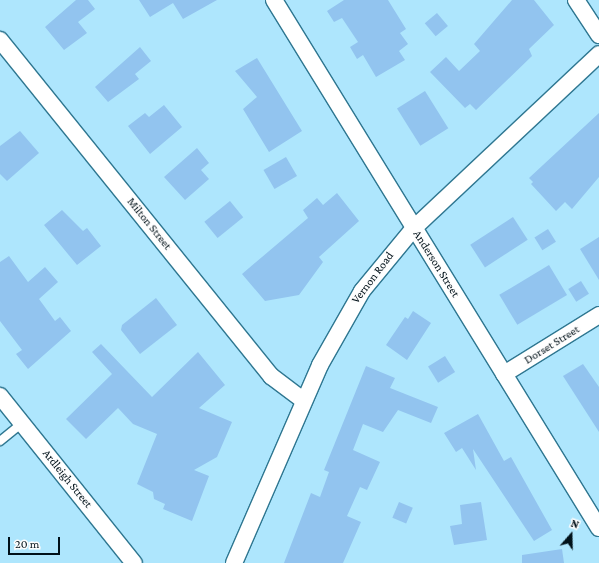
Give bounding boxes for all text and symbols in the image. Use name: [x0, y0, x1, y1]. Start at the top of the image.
street label: Milton Street: [124, 195, 174, 253]
street label: Anderson Street: [410, 228, 462, 300]
street label: Vernon Road: [349, 249, 397, 307]
street label: Dorset Street: [522, 322, 582, 368]
street label: Ardleigh Street: [39, 447, 95, 511]
north arrow: [551, 515, 591, 555]
text: N: [570, 517, 581, 531]
scale bar: [10, 529, 62, 555]
text: 20 m: [15, 537, 39, 551]

